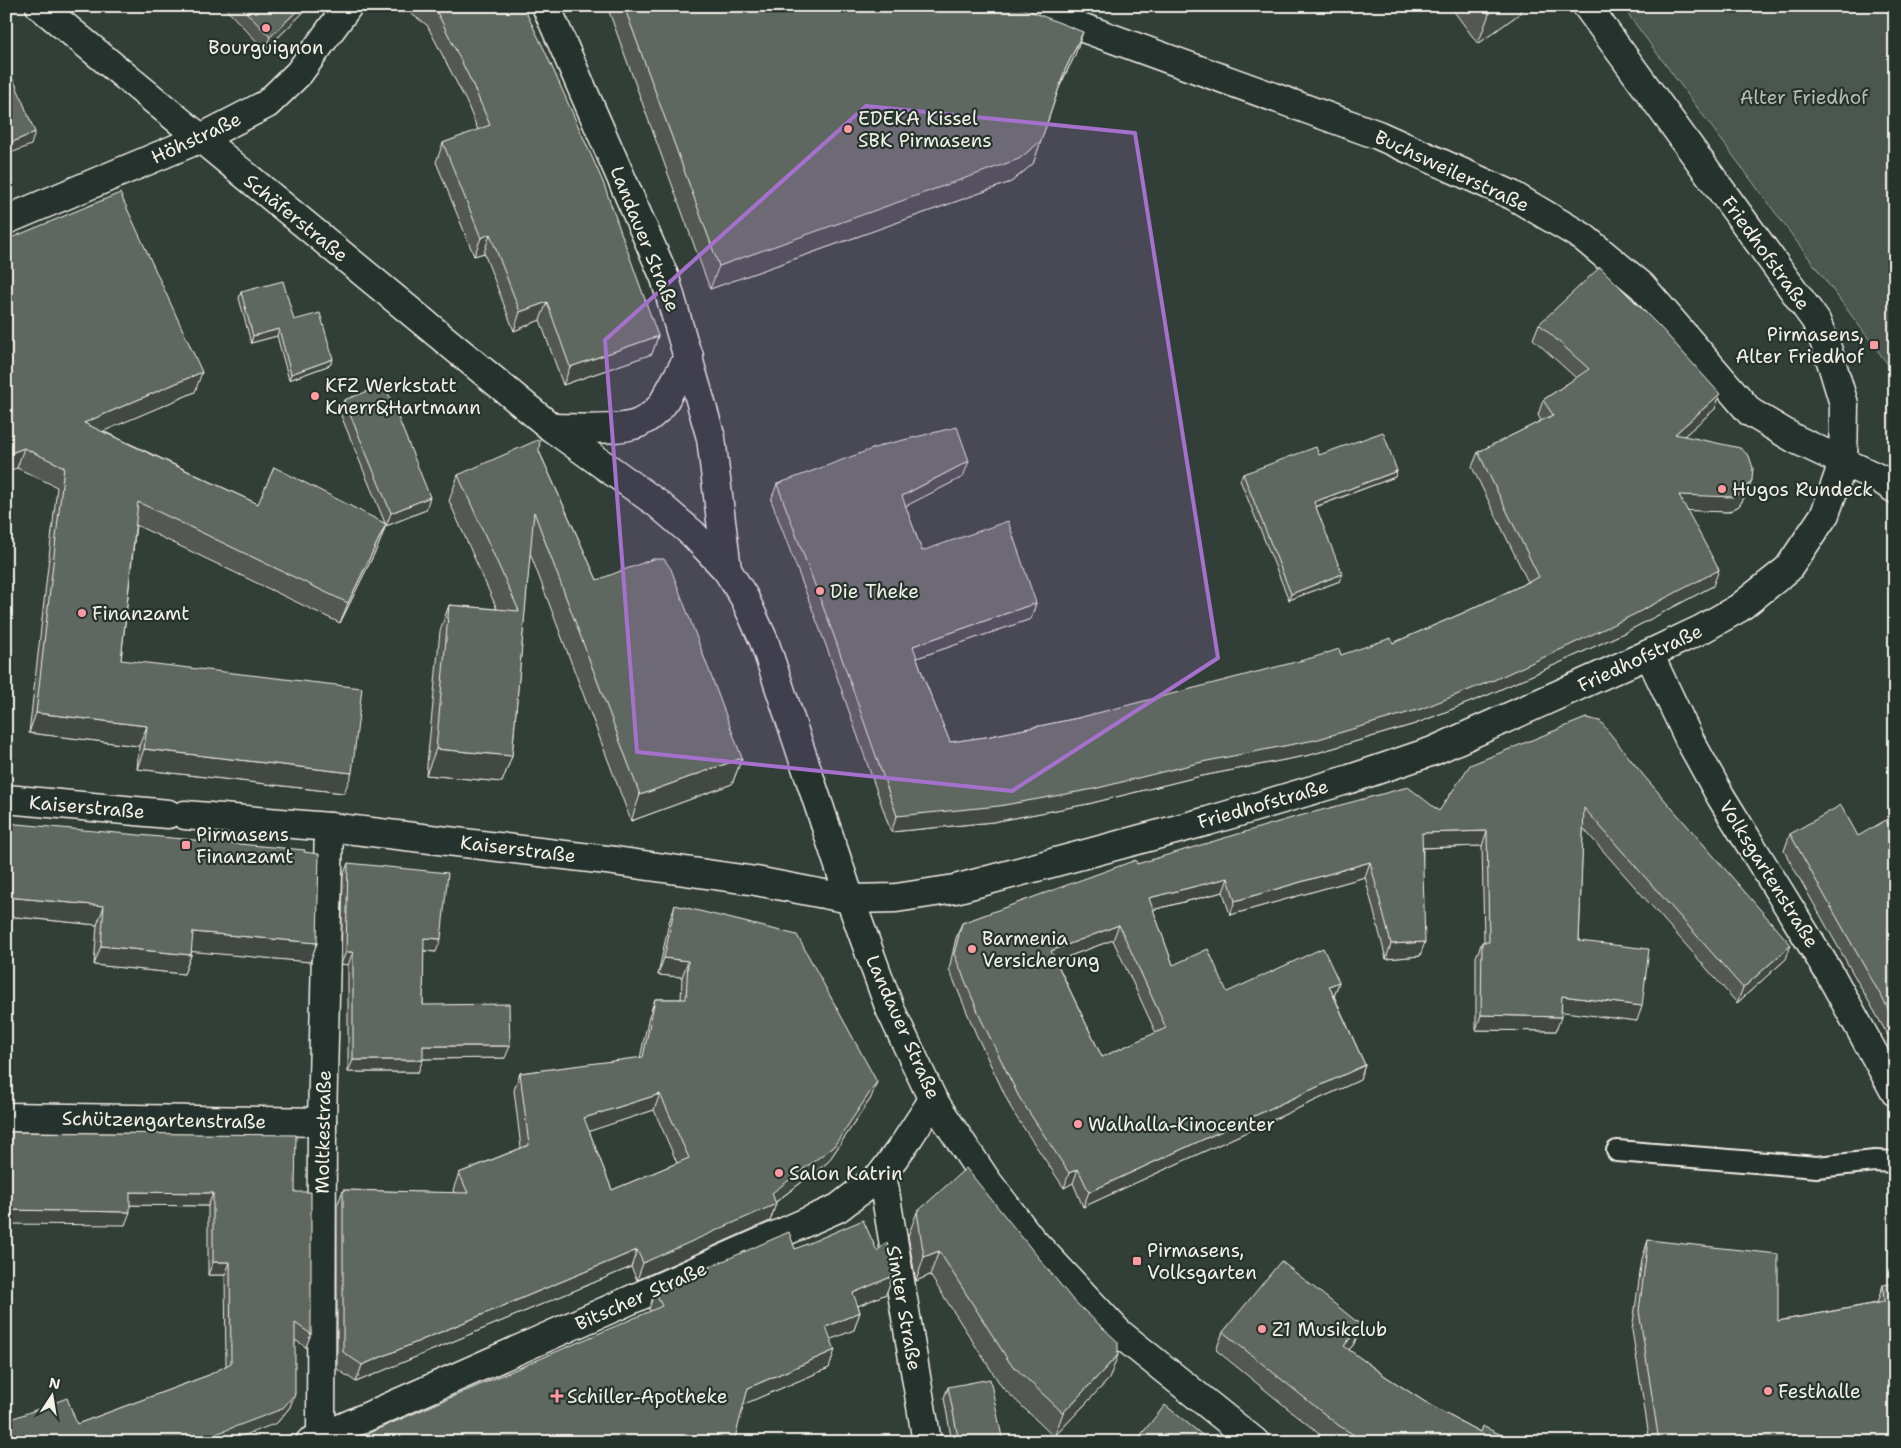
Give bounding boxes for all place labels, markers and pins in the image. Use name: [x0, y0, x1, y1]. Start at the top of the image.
marker: Bourguignon: [260, 22, 272, 34]
place label: Bourguignon: [208, 35, 324, 60]
place label: EDEKA Kissel SBK Pirmasens: [858, 106, 992, 153]
marker: EDEKA Kissel SBK Pirmasens: [842, 123, 854, 135]
place label: Pirmasens, Alter Friedhof: [1736, 322, 1865, 369]
marker: Pirmasens, Alter Friedhof: [1868, 339, 1880, 351]
place label: KFZ Werkstatt Knerr&Hartmann: [325, 373, 481, 420]
marker: KFZ Werkstatt Knerr&Hartmann: [309, 390, 321, 402]
place label: Hugos Rundeck: [1732, 477, 1873, 502]
marker: Hugos Rundeck: [1716, 483, 1728, 495]
place label: Die Theke: [830, 579, 919, 604]
marker: Die Theke: [814, 585, 826, 597]
place label: Finanzamt: [92, 601, 190, 626]
marker: Finanzamt: [76, 607, 88, 619]
place label: Pirmasens Finanzamt: [196, 822, 294, 869]
marker: Pirmasens Finanzamt: [180, 839, 192, 851]
place label: Barmenia Versicherung: [982, 926, 1100, 973]
marker: Barmenia Versicherung: [966, 943, 978, 955]
place label: Walhalla-Kinocenter: [1088, 1112, 1275, 1137]
marker: Walhalla-Kinocenter: [1072, 1118, 1084, 1130]
place label: Salon Katrin: [789, 1161, 903, 1186]
marker: Salon Katrin: [773, 1167, 785, 1179]
place label: Pirmasens, Volksgarten: [1147, 1238, 1257, 1285]
marker: Pirmasens, Volksgarten: [1131, 1255, 1143, 1267]
place label: Z1 Musikclub: [1272, 1317, 1387, 1342]
marker: Z1 Musikclub: [1256, 1323, 1268, 1335]
place label: Festhalle: [1778, 1379, 1861, 1404]
place label: Schiller-Apotheke: [567, 1384, 728, 1409]
marker: Festhalle: [1762, 1385, 1774, 1397]
marker: Schiller-Apotheke: [551, 1390, 563, 1402]

